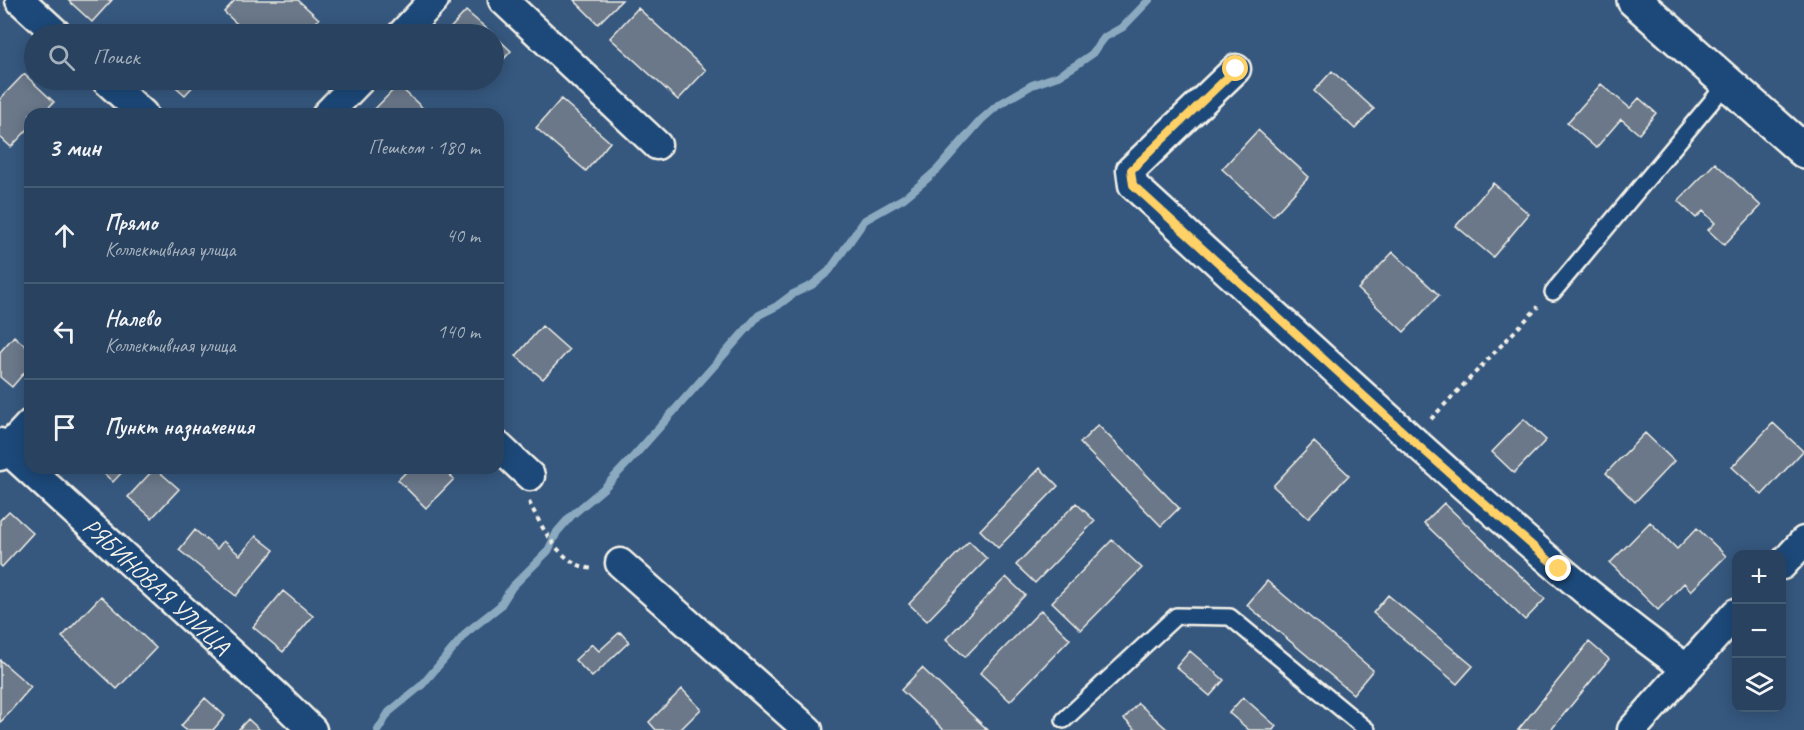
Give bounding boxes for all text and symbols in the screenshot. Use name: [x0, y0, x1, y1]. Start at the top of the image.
search box: [24, 24, 504, 90]
icon: search: [45, 41, 78, 74]
text: Поиск: [93, 43, 139, 71]
route start: [1222, 55, 1248, 81]
text: 3 мин: [48, 131, 101, 164]
text: Пешком · 180 m: [368, 135, 480, 160]
text: Прямо: [105, 209, 157, 237]
icon: ahead: [48, 219, 81, 252]
text: 40 m: [446, 223, 480, 248]
text: Коллективная улица: [105, 237, 236, 262]
text: Налево: [105, 305, 161, 333]
icon: left: [48, 315, 81, 348]
text: 140 m: [437, 319, 480, 344]
text: Коллективная улица: [105, 333, 236, 358]
icon: arrive: [48, 411, 81, 444]
text: Пункт назначения: [105, 413, 254, 441]
street label: РЯБИНОВАЯ УЛИЦА: [77, 511, 237, 661]
map controls: [1732, 550, 1786, 712]
button: +: [1732, 550, 1786, 604]
route end: [1545, 555, 1571, 581]
button: −: [1732, 604, 1786, 658]
button: layers: [1732, 658, 1786, 712]

